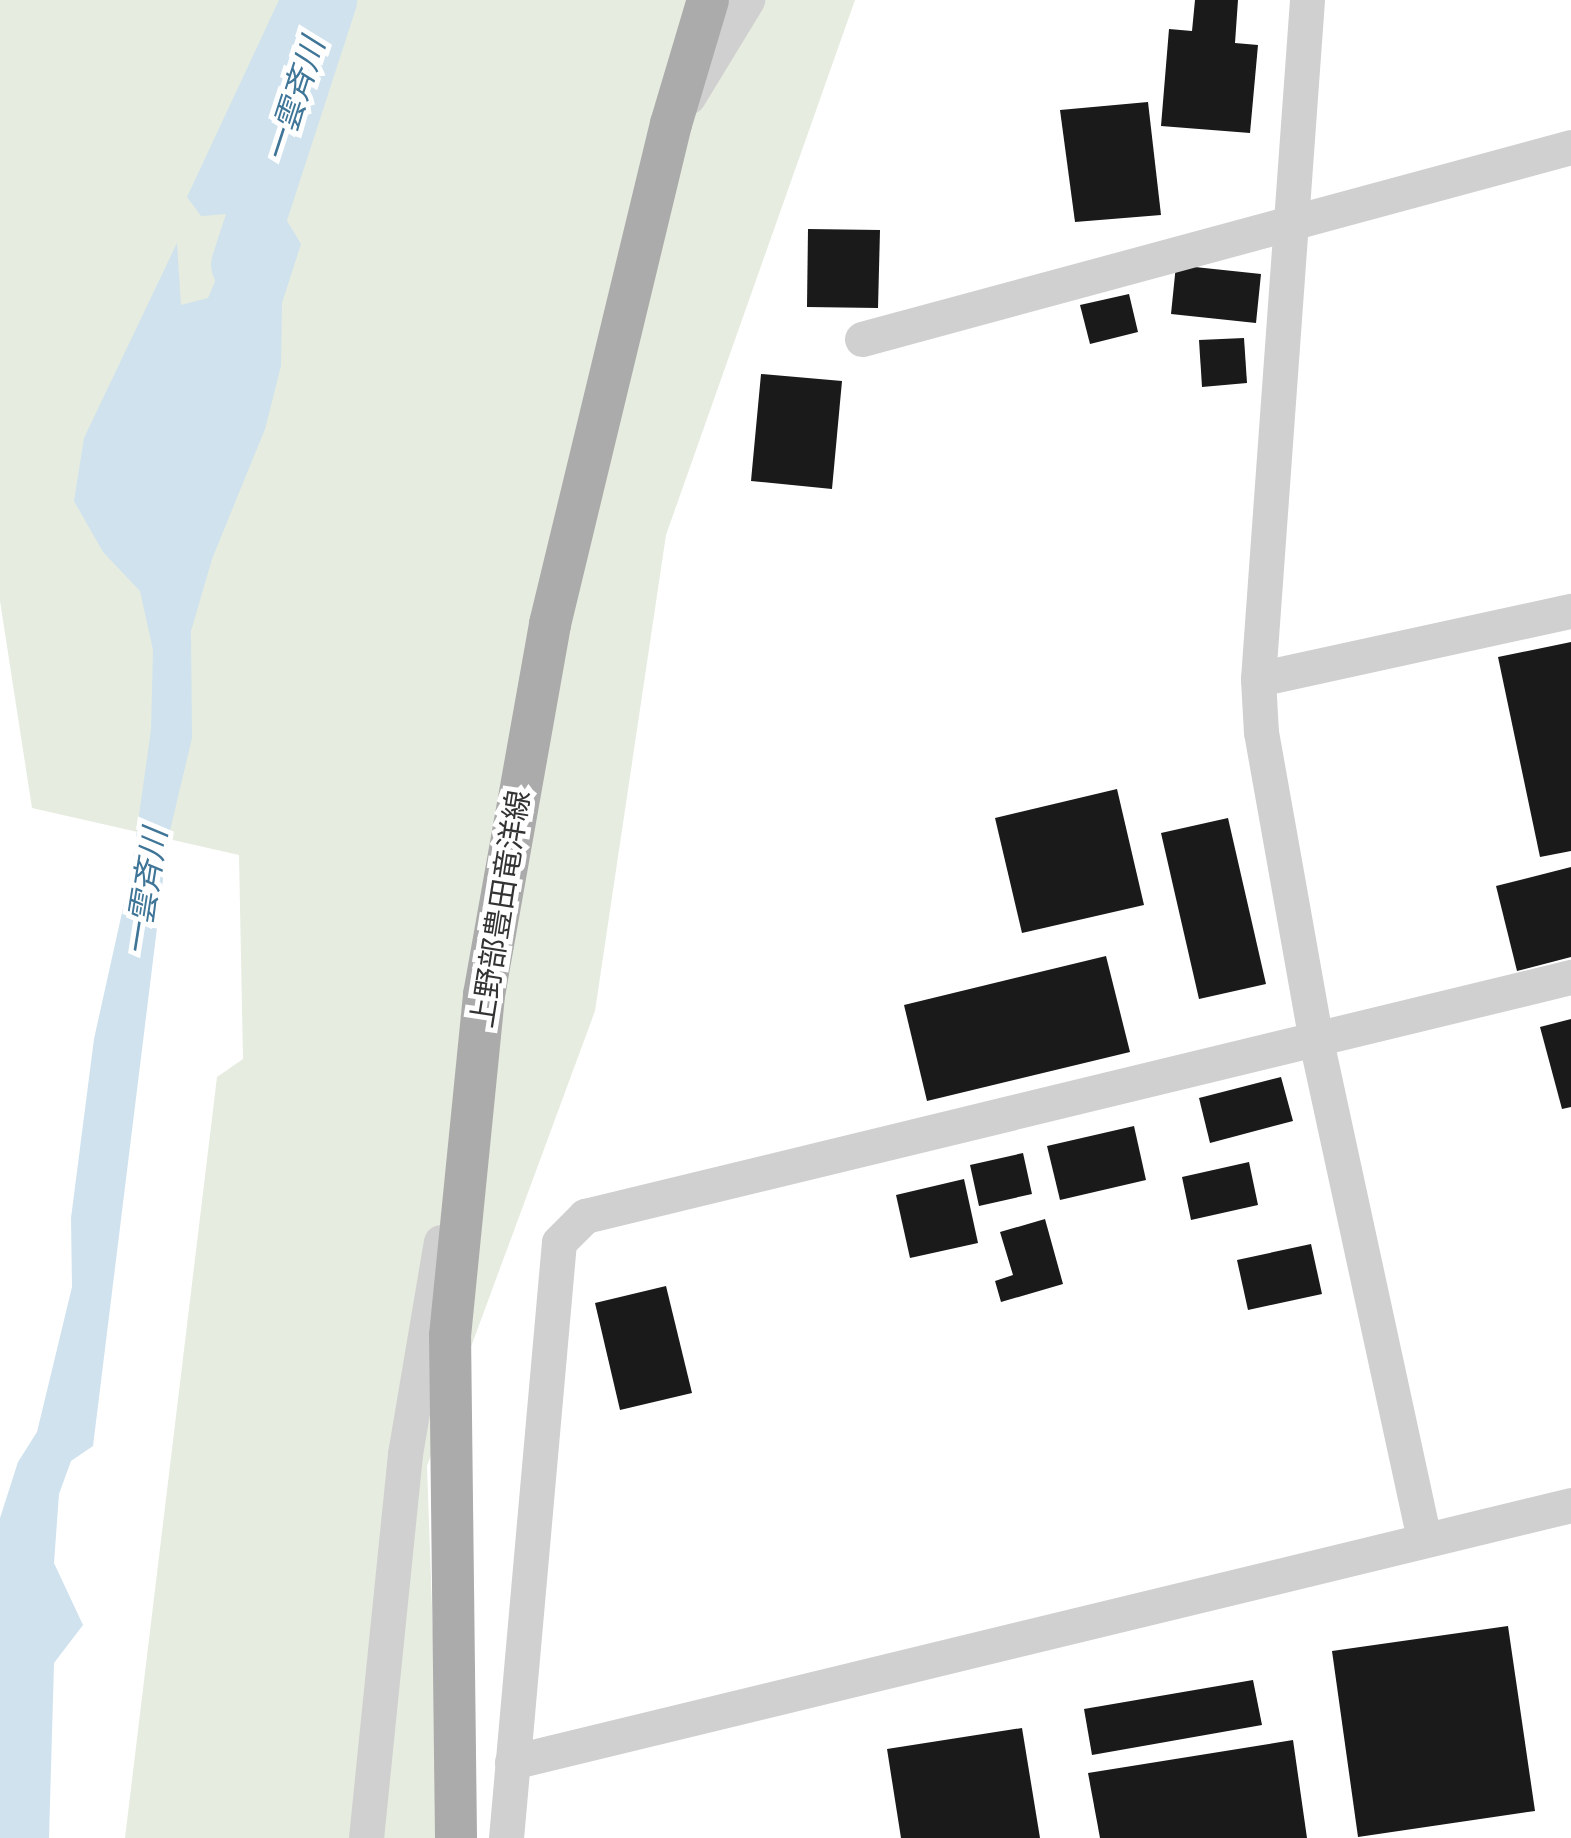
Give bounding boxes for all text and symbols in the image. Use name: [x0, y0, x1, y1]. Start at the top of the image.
water label: 一雲斉川: [257, 33, 333, 167]
street label: 上野部豊田竜洋線: [464, 788, 538, 1030]
water label: 一雲斉川: [117, 826, 175, 958]

